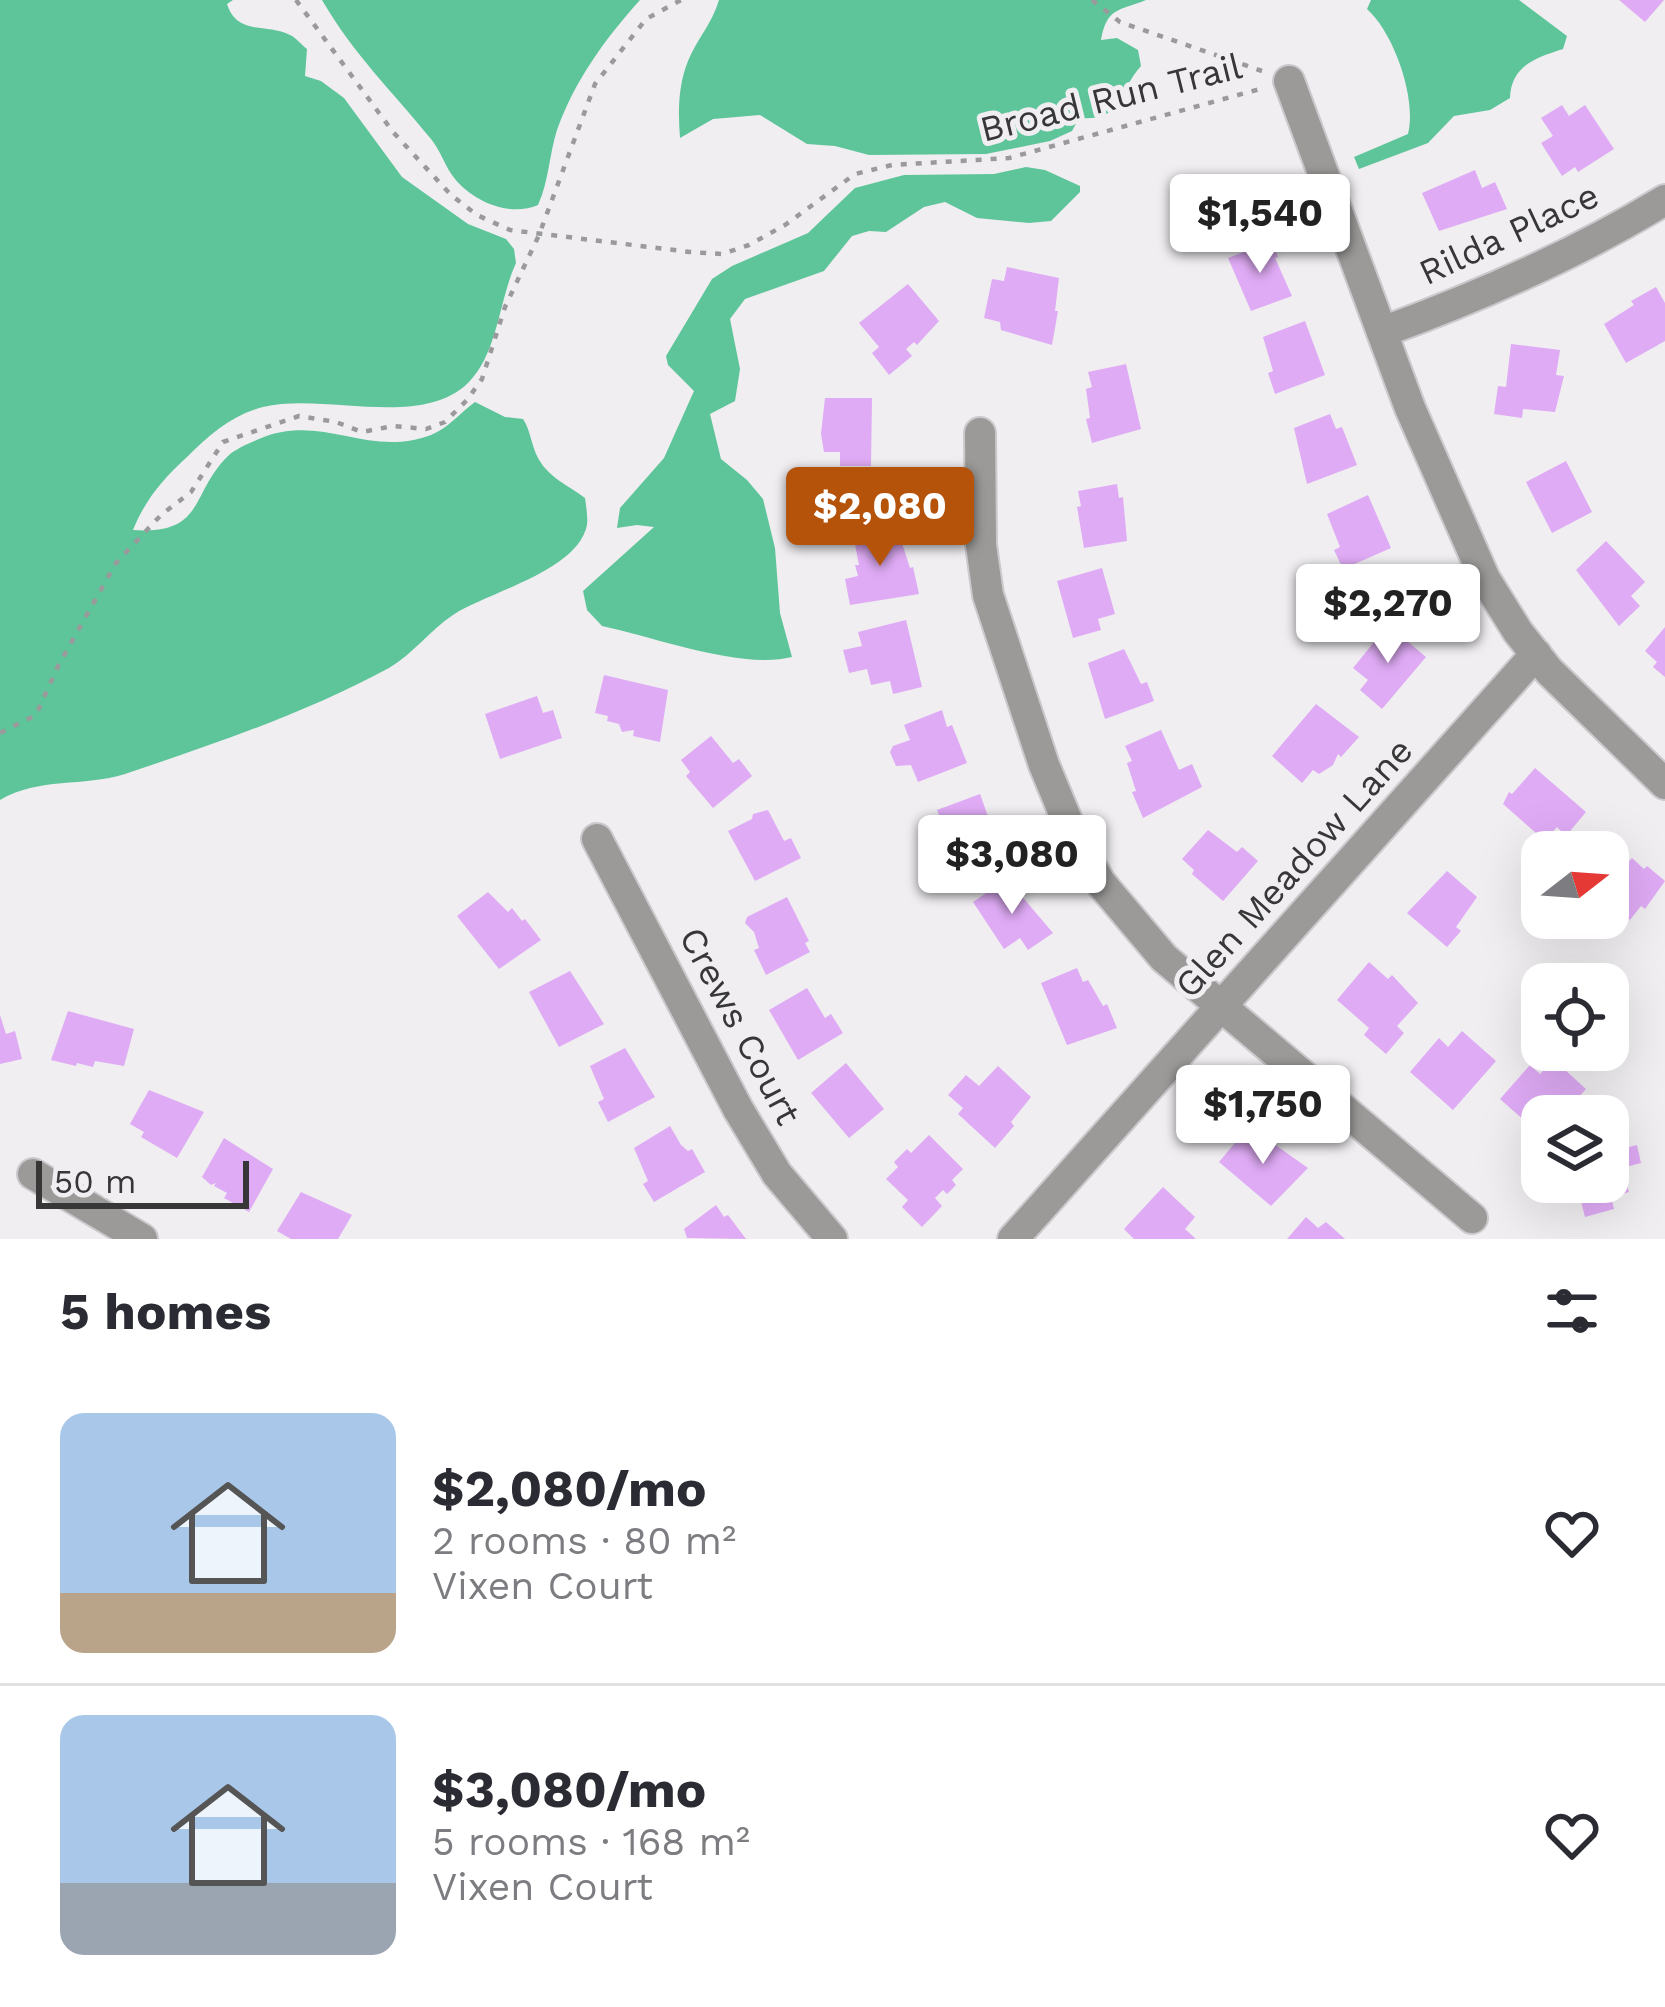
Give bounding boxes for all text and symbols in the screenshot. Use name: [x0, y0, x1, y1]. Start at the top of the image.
street label: Broad Run Trail: [976, 45, 1246, 151]
pin: $1,540: [1162, 174, 1358, 276]
street label: Rilda Place: [1413, 174, 1605, 294]
text: $1,540: [1197, 190, 1323, 235]
pin: $2,080: [782, 467, 978, 569]
text: $2,080: [813, 483, 947, 528]
pin: $2,270: [1290, 564, 1486, 666]
text: $2,270: [1323, 580, 1453, 625]
street label: Glen Meadow Lane: [1167, 730, 1421, 1006]
pin: $3,080: [914, 815, 1110, 917]
text: $3,080: [945, 831, 1079, 876]
north arrow: [1521, 831, 1629, 939]
map controls: [1521, 831, 1629, 1203]
street label: Crews Court: [670, 920, 810, 1132]
button: locate: [1521, 963, 1629, 1071]
pin: $1,750: [1165, 1065, 1361, 1167]
text: $1,750: [1203, 1081, 1323, 1126]
button: layers: [1521, 1095, 1629, 1203]
scale bar: [36, 1155, 249, 1208]
text: 50 m: [54, 1162, 136, 1201]
icon: filters: [1539, 1278, 1605, 1344]
text: 5 homes: [60, 1282, 271, 1341]
text: $2,080/mo: [432, 1459, 707, 1518]
icon: home: [156, 1461, 300, 1605]
icon: heart: [1539, 1500, 1605, 1566]
text: 2 rooms · 80 m²: [432, 1518, 736, 1563]
text: Vixen Court: [432, 1563, 653, 1608]
text: $3,080/mo: [432, 1760, 706, 1819]
icon: home: [156, 1763, 300, 1907]
icon: heart: [1539, 1802, 1605, 1868]
text: 5 rooms · 168 m²: [432, 1819, 750, 1864]
text: Vixen Court: [432, 1864, 653, 1909]

